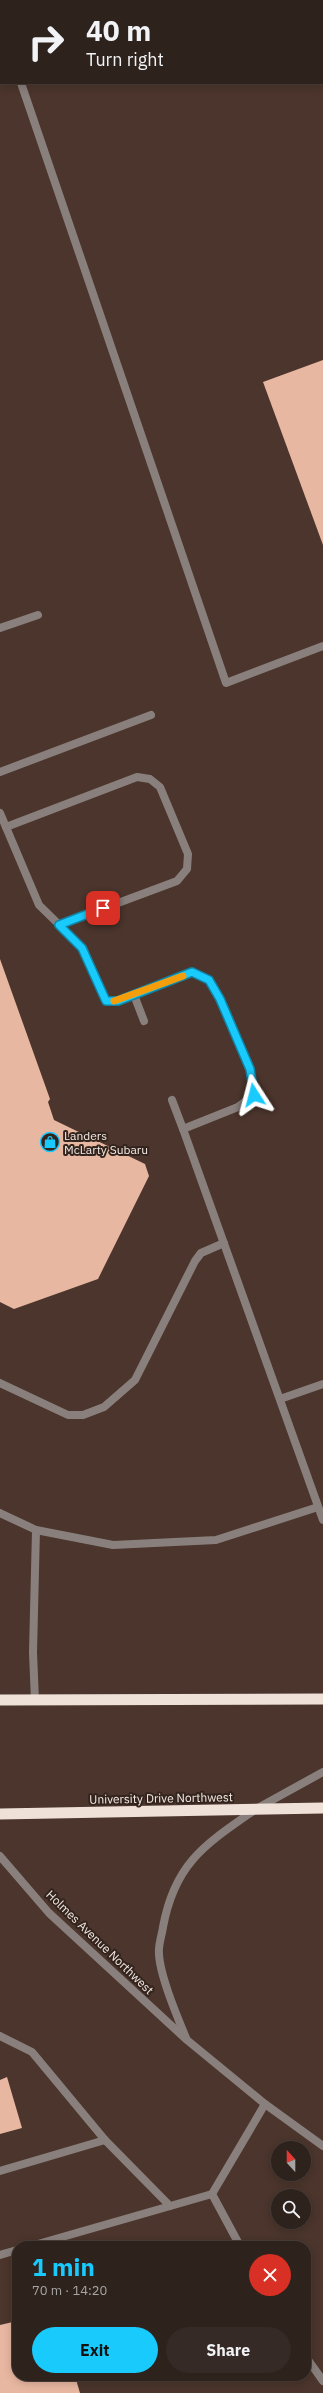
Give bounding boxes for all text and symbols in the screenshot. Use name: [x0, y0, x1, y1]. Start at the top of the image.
text: 40 m: [86, 12, 151, 49]
icon: right: [20, 16, 72, 68]
text: Turn right: [86, 48, 164, 71]
pin: [86, 891, 120, 925]
icon: arrive: [92, 897, 114, 919]
position arrow: [233, 1074, 275, 1116]
place label: Landers McLarty Subaru: [64, 1128, 148, 1157]
shop icon: Landers McLarty Subaru: [39, 1131, 61, 1153]
street label: University Drive Northwest: [89, 1789, 233, 1807]
street label: Holmes Avenue Northwest: [43, 1887, 157, 1997]
north arrow: [271, 2141, 311, 2181]
map controls: [271, 2141, 311, 2229]
button: search: [271, 2189, 311, 2229]
text: 1 min: [32, 2251, 95, 2283]
button: close: [249, 2254, 291, 2296]
text: 70 m · 14:20: [32, 2282, 107, 2299]
button: Exit: [32, 2327, 158, 2373]
button: Share: [166, 2327, 291, 2373]

